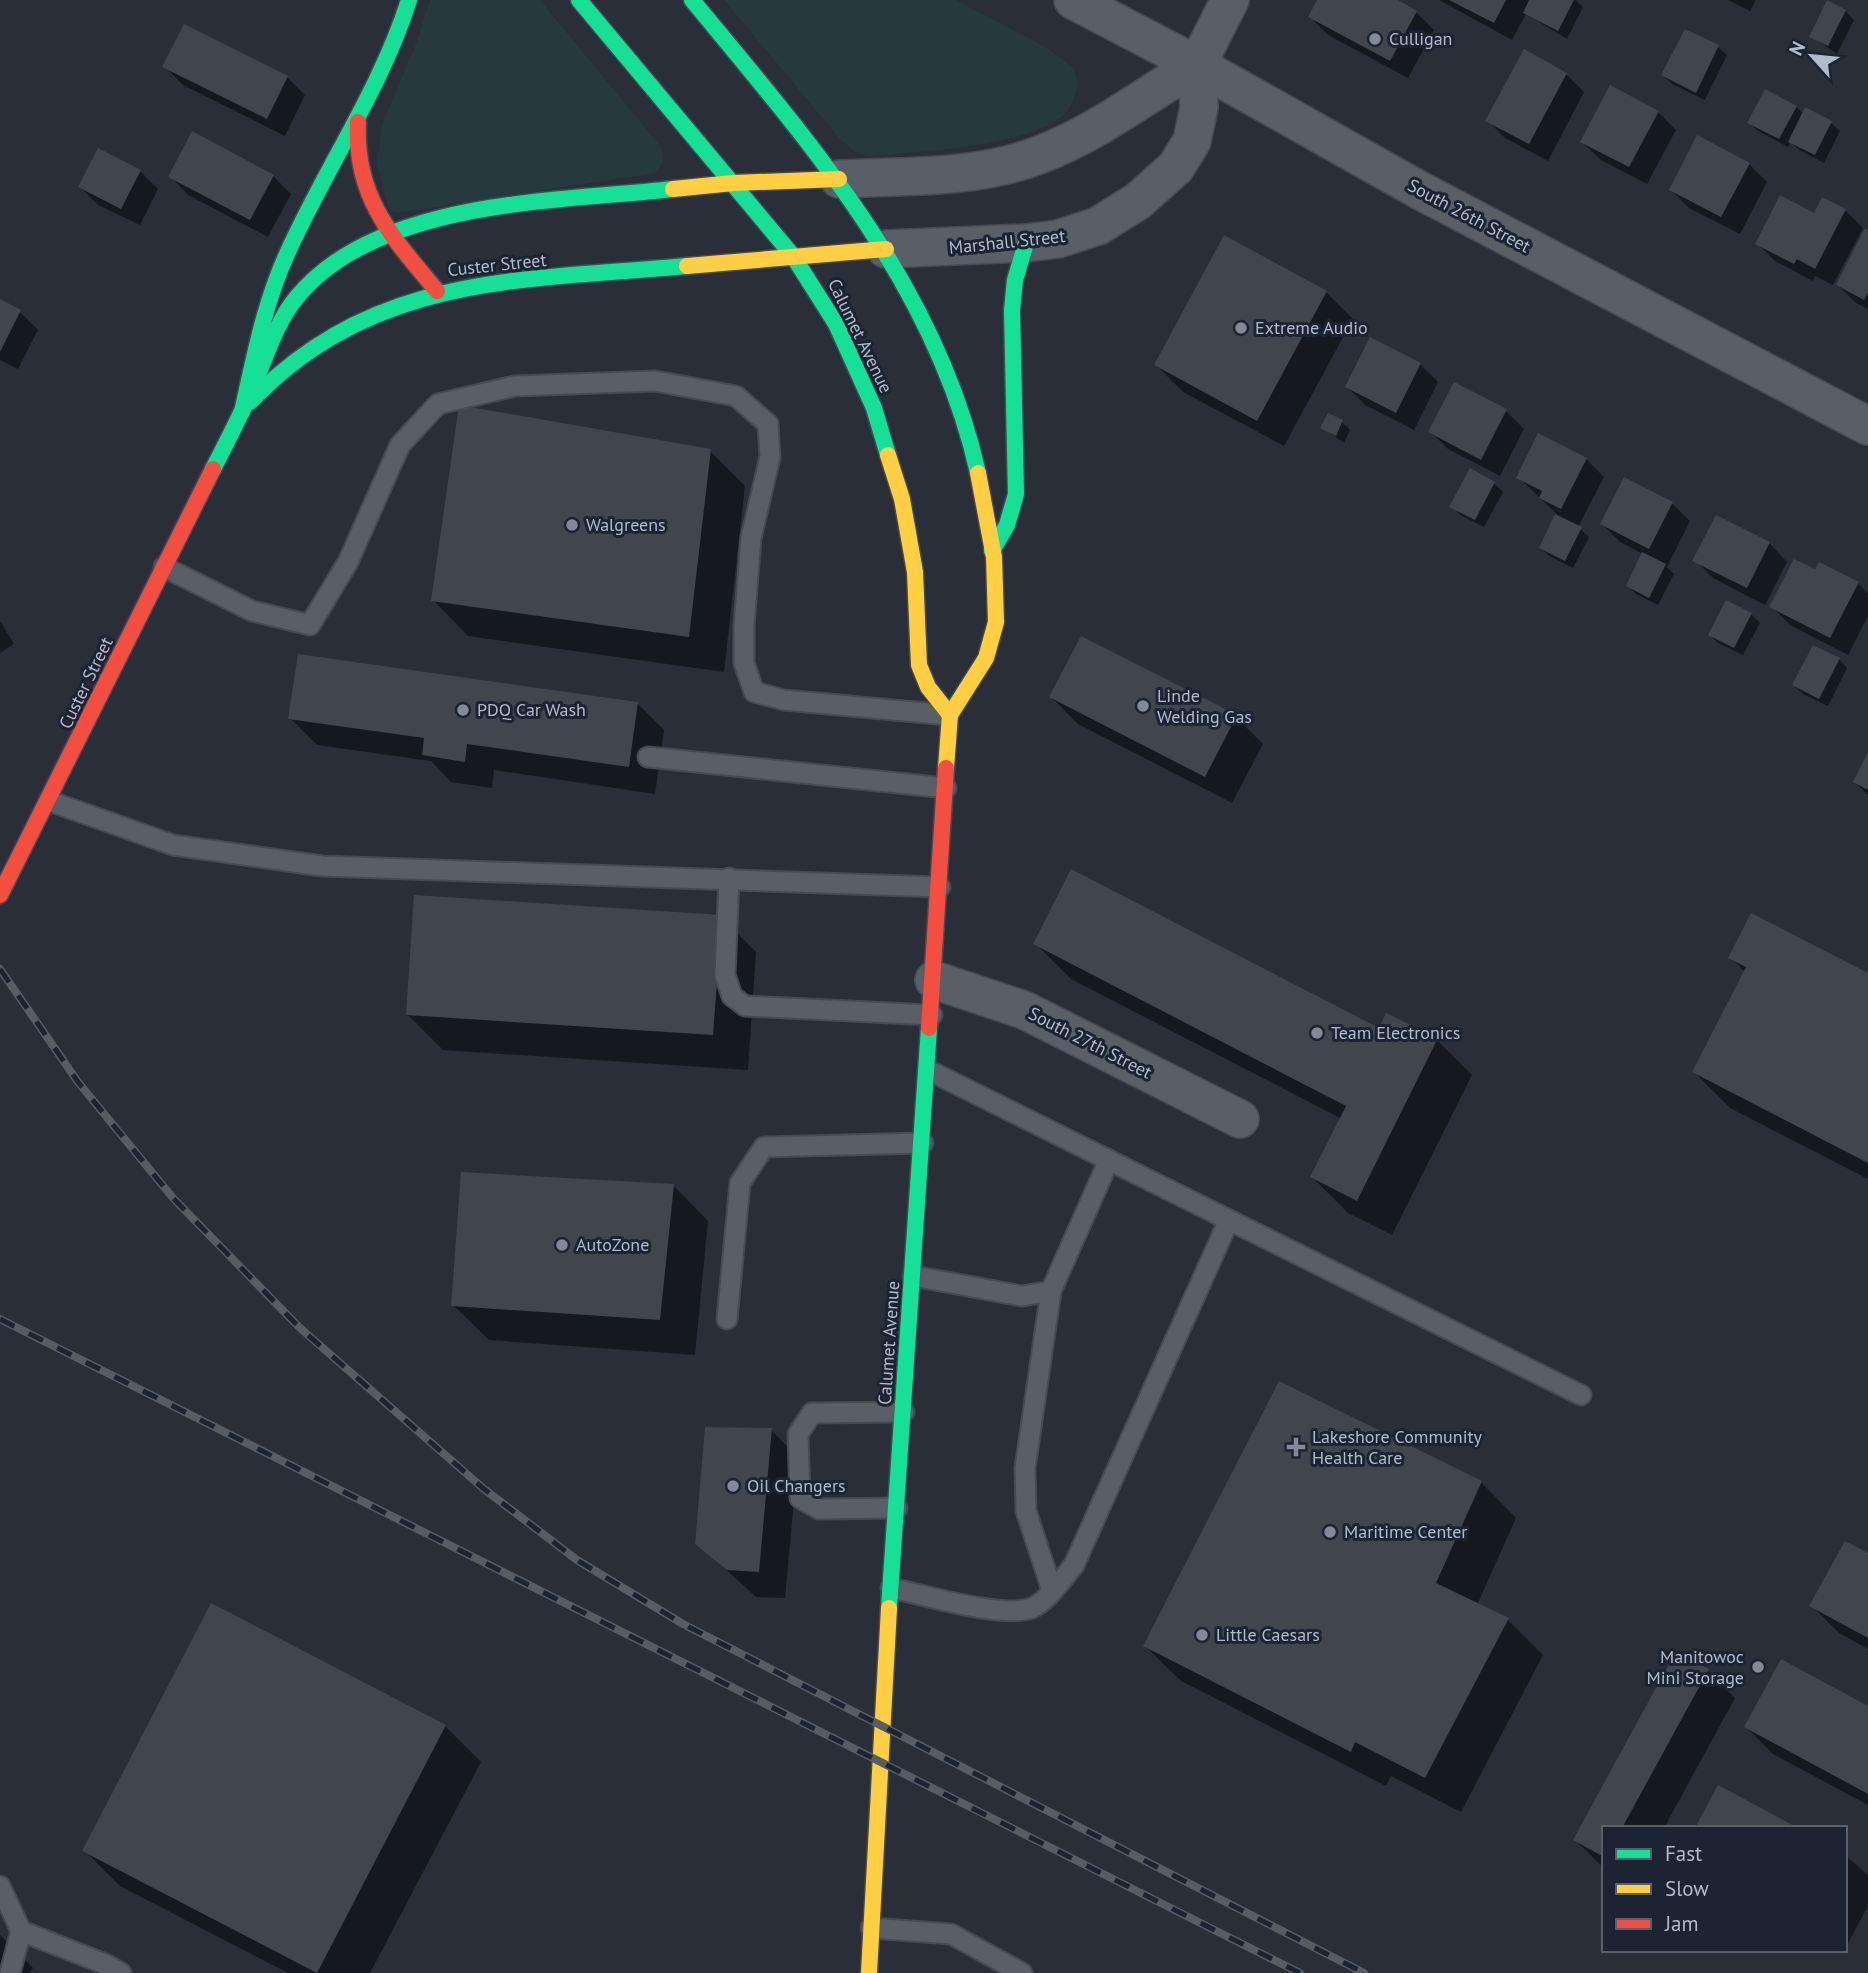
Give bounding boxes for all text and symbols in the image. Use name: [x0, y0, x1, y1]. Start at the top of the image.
north arrow: [1777, 21, 1847, 91]
place label: Culligan: [1389, 27, 1452, 50]
marker: Culligan: [1367, 31, 1383, 47]
text: N: [1783, 37, 1810, 59]
street label: South 26th Street: [1404, 173, 1535, 258]
street label: Marshall Street: [948, 224, 1066, 259]
street label: Custer Street: [446, 248, 547, 281]
street label: Calumet Avenue: [823, 275, 898, 397]
place label: Extreme Audio: [1255, 316, 1368, 339]
marker: Extreme Audio: [1233, 320, 1249, 336]
place label: Walgreens: [586, 513, 666, 536]
marker: Walgreens: [564, 517, 580, 533]
street label: Custer Street: [53, 633, 118, 732]
place label: Linde Welding Gas: [1157, 684, 1252, 728]
place label: PDQ Car Wash: [477, 698, 586, 721]
marker: Linde Welding Gas: [1135, 698, 1151, 714]
marker: PDQ Car Wash: [455, 702, 471, 718]
street label: South 27th Street: [1025, 1002, 1156, 1084]
place label: Team Electronics: [1331, 1021, 1460, 1044]
marker: Team Electronics: [1309, 1025, 1325, 1041]
place label: AutoZone: [576, 1233, 649, 1256]
marker: AutoZone: [554, 1237, 570, 1253]
street label: Calumet Avenue: [873, 1280, 904, 1406]
place label: Lakeshore Community Health Care: [1312, 1425, 1483, 1469]
marker: Lakeshore Community Health Care: [1286, 1437, 1306, 1457]
place label: Oil Changers: [747, 1474, 846, 1497]
marker: Oil Changers: [725, 1478, 741, 1494]
place label: Maritime Center: [1344, 1520, 1467, 1543]
marker: Maritime Center: [1322, 1524, 1338, 1540]
place label: Little Caesars: [1216, 1623, 1320, 1646]
marker: Little Caesars: [1194, 1627, 1210, 1643]
place label: Manitowoc Mini Storage: [1646, 1645, 1744, 1689]
marker: Manitowoc Mini Storage: [1750, 1659, 1766, 1675]
legend: [1602, 1826, 1847, 1952]
text: Fast: [1665, 1840, 1702, 1867]
text: Slow: [1665, 1875, 1709, 1902]
text: Jam: [1664, 1910, 1699, 1937]

